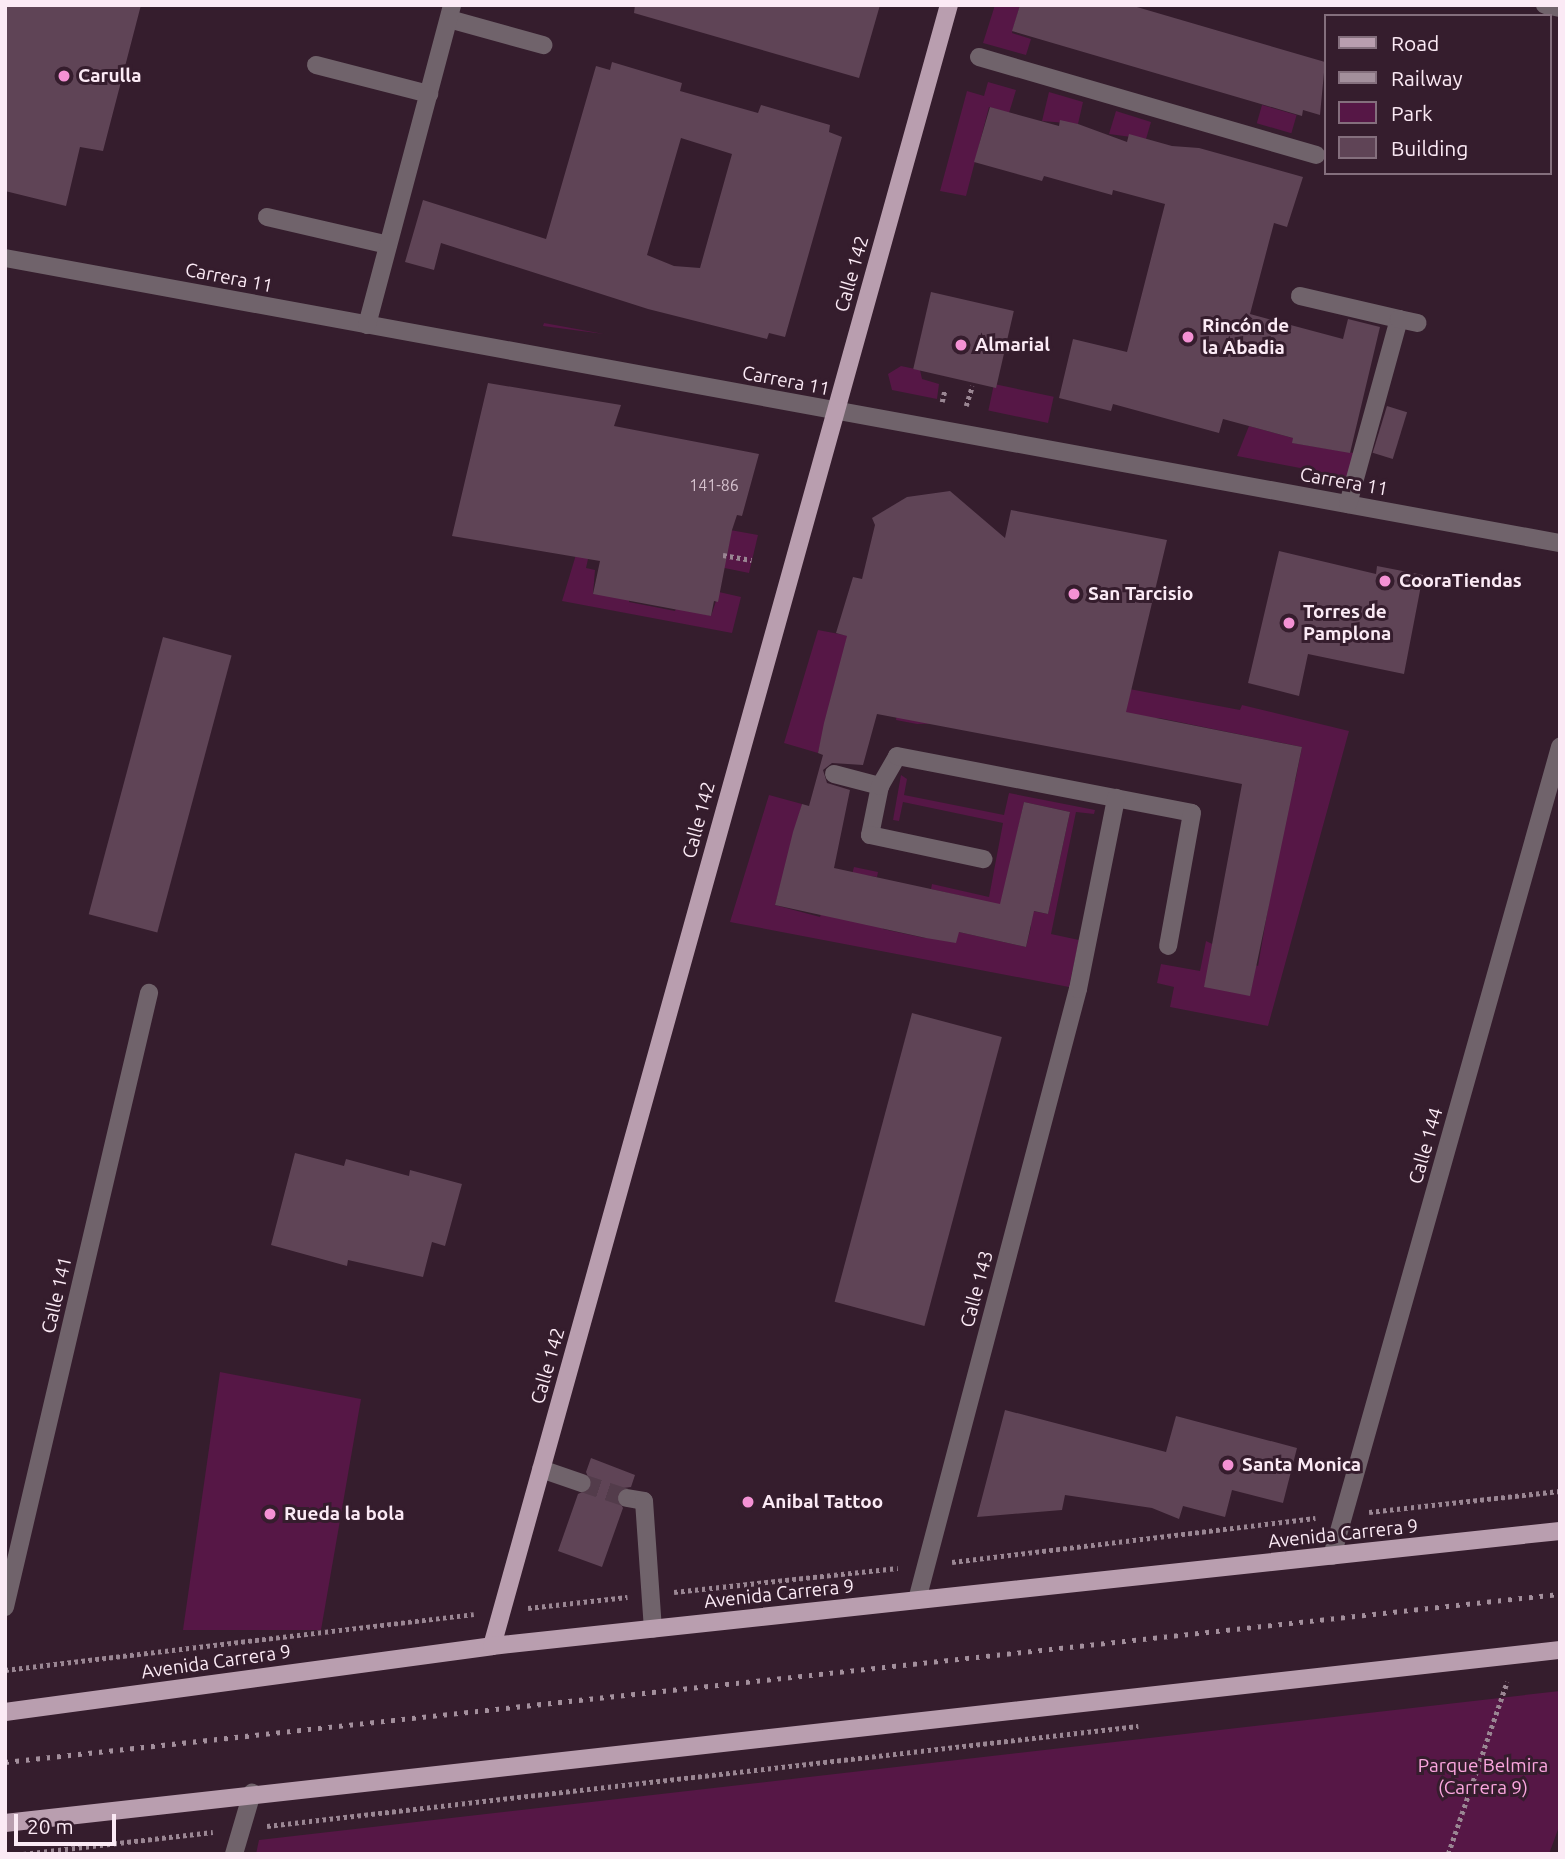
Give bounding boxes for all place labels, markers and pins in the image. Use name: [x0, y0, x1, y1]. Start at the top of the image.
place label: Carulla: [78, 65, 142, 87]
marker: Carulla: [56, 68, 72, 84]
place label: Rincón de la Abadia: [1202, 315, 1289, 359]
marker: Rincón de la Abadia: [1180, 329, 1196, 345]
place label: Almarial: [975, 334, 1050, 356]
marker: Almarial: [953, 337, 969, 353]
place label: CooraTiendas: [1399, 570, 1522, 592]
marker: CooraTiendas: [1377, 573, 1393, 589]
place label: San Tarcisio: [1088, 583, 1193, 605]
marker: San Tarcisio: [1066, 586, 1082, 602]
place label: Torres de Pamplona: [1303, 601, 1391, 645]
marker: Torres de Pamplona: [1281, 615, 1297, 631]
place label: Santa Monica: [1242, 1454, 1361, 1476]
marker: Santa Monica: [1220, 1457, 1236, 1473]
place label: Anibal Tattoo: [762, 1491, 883, 1513]
marker: Anibal Tattoo: [740, 1494, 756, 1510]
place label: Rueda la bola: [284, 1503, 404, 1525]
marker: Rueda la bola: [262, 1506, 278, 1522]

